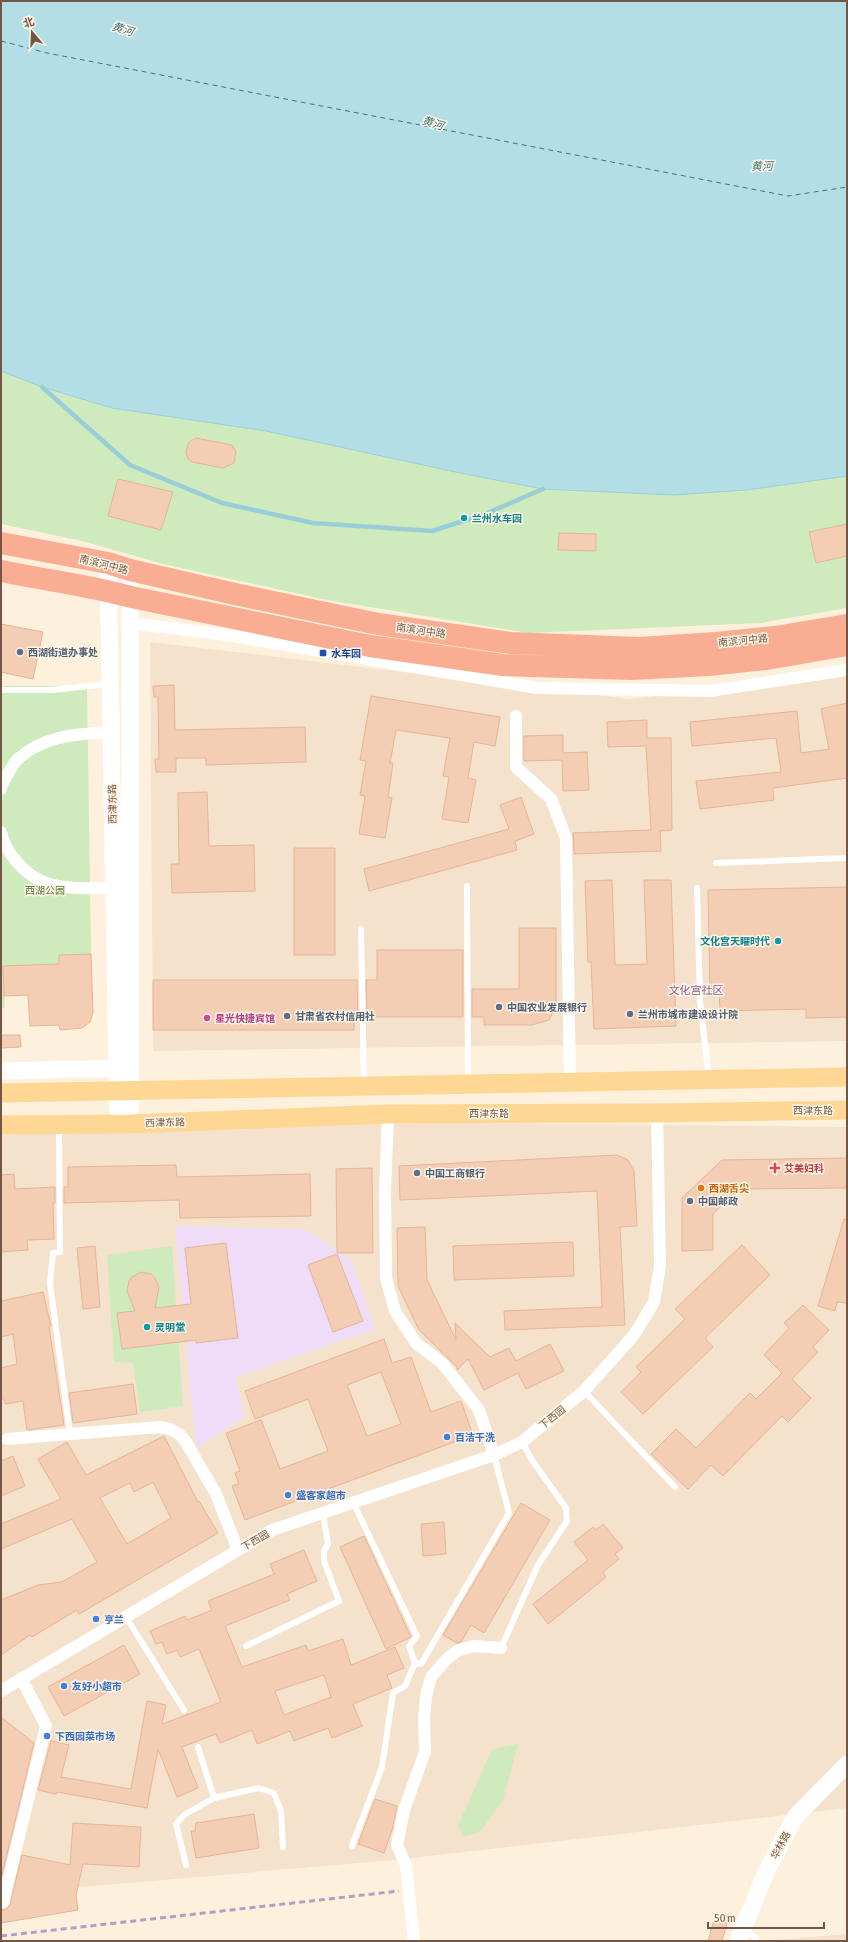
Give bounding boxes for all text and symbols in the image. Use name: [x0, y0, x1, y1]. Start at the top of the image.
north arrow: [12, 12, 52, 52]
text: 北: [22, 15, 36, 30]
water label: 黄河: [111, 20, 137, 39]
water label: 黄河: [421, 114, 447, 133]
water label: 黄河: [751, 160, 775, 172]
place label: 兰州水车园: [472, 512, 522, 524]
marker: 兰州水车园: [459, 513, 469, 523]
street label: 南滨河中路: [78, 553, 129, 576]
street label: 南滨河中路: [395, 622, 446, 639]
street label: 南滨河中路: [718, 632, 768, 649]
marker: 西湖街道办事处: [15, 647, 25, 657]
place label: 西湖街道办事处: [28, 647, 98, 658]
marker: 水车园: [318, 648, 328, 658]
place label: 水车园: [331, 648, 361, 659]
street label: 西津东路: [107, 784, 118, 824]
park label: 西湖公园: [25, 885, 65, 896]
place label: 文化宫天矅时代: [700, 935, 770, 947]
marker: 文化宫天矅时代: [773, 936, 783, 946]
district label: 文化宫社区: [669, 984, 724, 996]
marker: 中国农业发展银行: [494, 1002, 504, 1012]
place label: 中国农业发展银行: [507, 1002, 587, 1013]
place label: 兰州市城市建设设计院: [638, 1008, 738, 1020]
marker: 兰州市城市建设设计院: [625, 1009, 635, 1019]
place label: 甘肃省农村信用社: [295, 1010, 375, 1022]
marker: 甘肃省农村信用社: [282, 1011, 292, 1021]
marker: 星光快捷宾馆: [202, 1013, 212, 1023]
place label: 星光快捷宾馆: [215, 1013, 275, 1024]
street label: 西津东路: [793, 1105, 833, 1116]
street label: 西津东路: [469, 1108, 509, 1119]
street label: 西津东路: [145, 1116, 185, 1129]
marker: 艾美妇科: [769, 1162, 781, 1174]
place label: 艾美妇科: [784, 1162, 824, 1174]
marker: 中国工商银行: [412, 1168, 422, 1178]
place label: 中国工商银行: [425, 1168, 485, 1179]
marker: 西湖舌尖: [696, 1183, 706, 1193]
place label: 西湖舌尖: [709, 1183, 749, 1194]
marker: 中国邮政: [685, 1196, 695, 1206]
place label: 中国邮政: [698, 1196, 738, 1207]
marker: 灵明堂: [142, 1322, 152, 1332]
place label: 灵明堂: [155, 1322, 185, 1333]
street label: 下西园: [537, 1404, 567, 1431]
marker: 百洁干洗: [442, 1432, 452, 1442]
place label: 百洁干洗: [455, 1432, 495, 1443]
place label: 盛客家超市: [296, 1489, 346, 1501]
marker: 盛客家超市: [283, 1490, 293, 1500]
street label: 下西园: [240, 1528, 271, 1553]
marker: 亨兰: [91, 1614, 101, 1624]
place label: 亨兰: [104, 1614, 124, 1625]
marker: 友好小超市: [59, 1681, 69, 1691]
place label: 友好小超市: [72, 1681, 122, 1692]
marker: 下西园菜市场: [42, 1731, 52, 1741]
place label: 下西园菜市场: [55, 1731, 115, 1742]
street label: 华林路: [769, 1829, 792, 1861]
scale bar: [708, 1904, 824, 1930]
text: 50 m: [714, 1911, 736, 1925]

